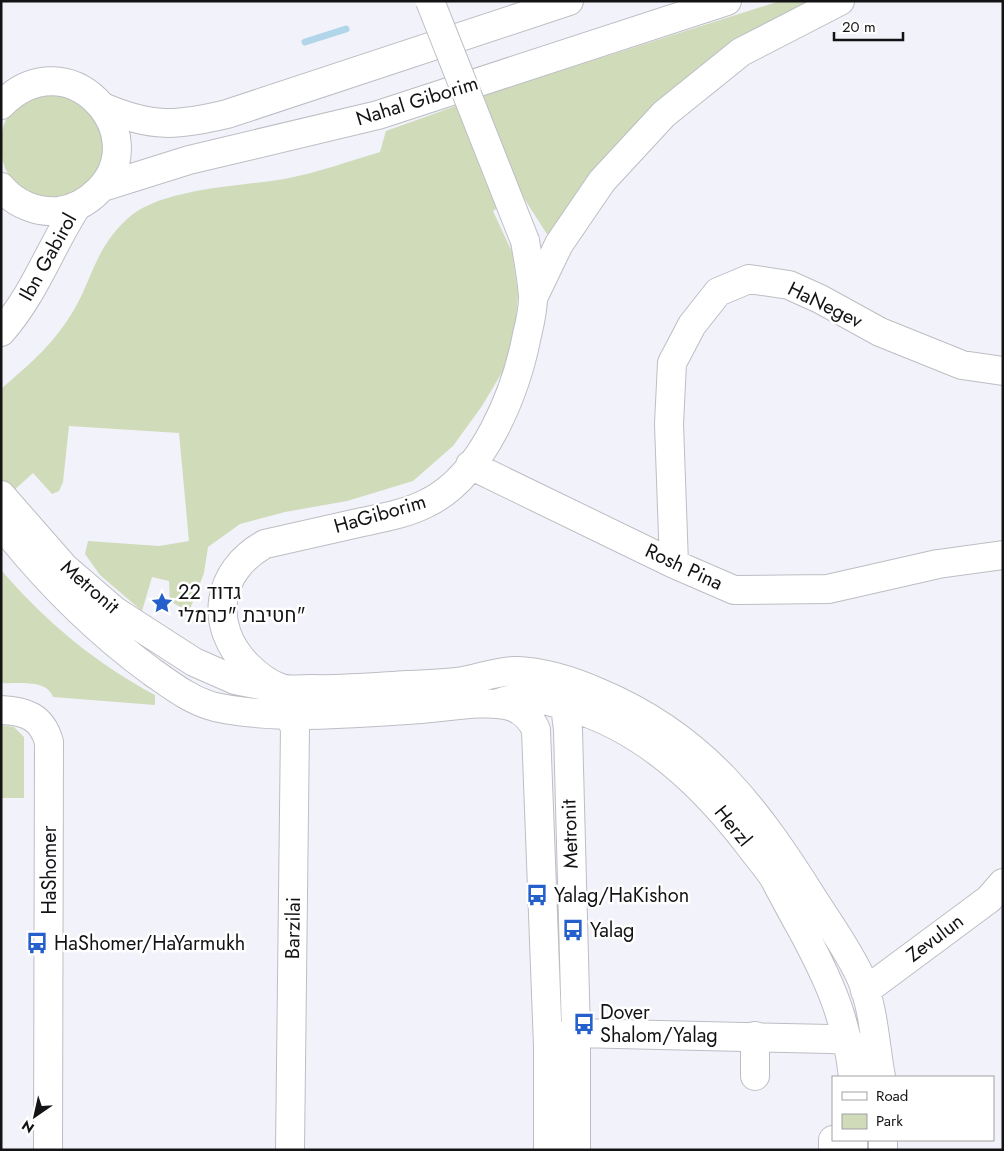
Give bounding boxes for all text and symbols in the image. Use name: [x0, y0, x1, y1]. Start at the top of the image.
scale bar: [834, 10, 903, 42]
text: 20 m: [842, 16, 876, 38]
street label: Nahal Giborim: [352, 69, 482, 133]
street label: Ibn Gabirol: [12, 208, 84, 306]
street label: HaNegev: [783, 274, 867, 336]
street label: HaGiborim: [331, 487, 429, 541]
street label: Rosh Pina: [640, 536, 728, 598]
street label: Metronit: [54, 553, 126, 621]
place label: גדוד 22 חטיבת "כרמלי": [178, 578, 306, 630]
place icon: גדוד 22 חטיבת "כרמלי": [149, 590, 175, 616]
street label: Metronit: [554, 799, 586, 869]
street label: Herzl: [707, 799, 759, 853]
street label: HaShomer: [35, 825, 64, 915]
place label: Yalag/HaKishon: [554, 881, 689, 910]
bus stop icon: Yalag/HaKishon: [524, 882, 550, 908]
street label: Barzilai: [278, 897, 308, 959]
street label: Zevulun: [900, 907, 970, 969]
place label: Yalag: [590, 916, 634, 945]
bus stop icon: Yalag: [560, 917, 586, 943]
place label: HaShomer/HaYarmukh: [54, 929, 245, 958]
bus stop icon: HaShomer/HaYarmukh: [24, 930, 50, 956]
place label: Dover Shalom/Yalag: [600, 998, 718, 1050]
bus stop icon: Dover Shalom/Yalag: [571, 1011, 597, 1037]
legend: [832, 1076, 994, 1141]
text: Road: [876, 1085, 908, 1107]
north arrow: [10, 1091, 60, 1141]
text: Park: [876, 1110, 903, 1132]
text: N: [18, 1115, 38, 1138]

